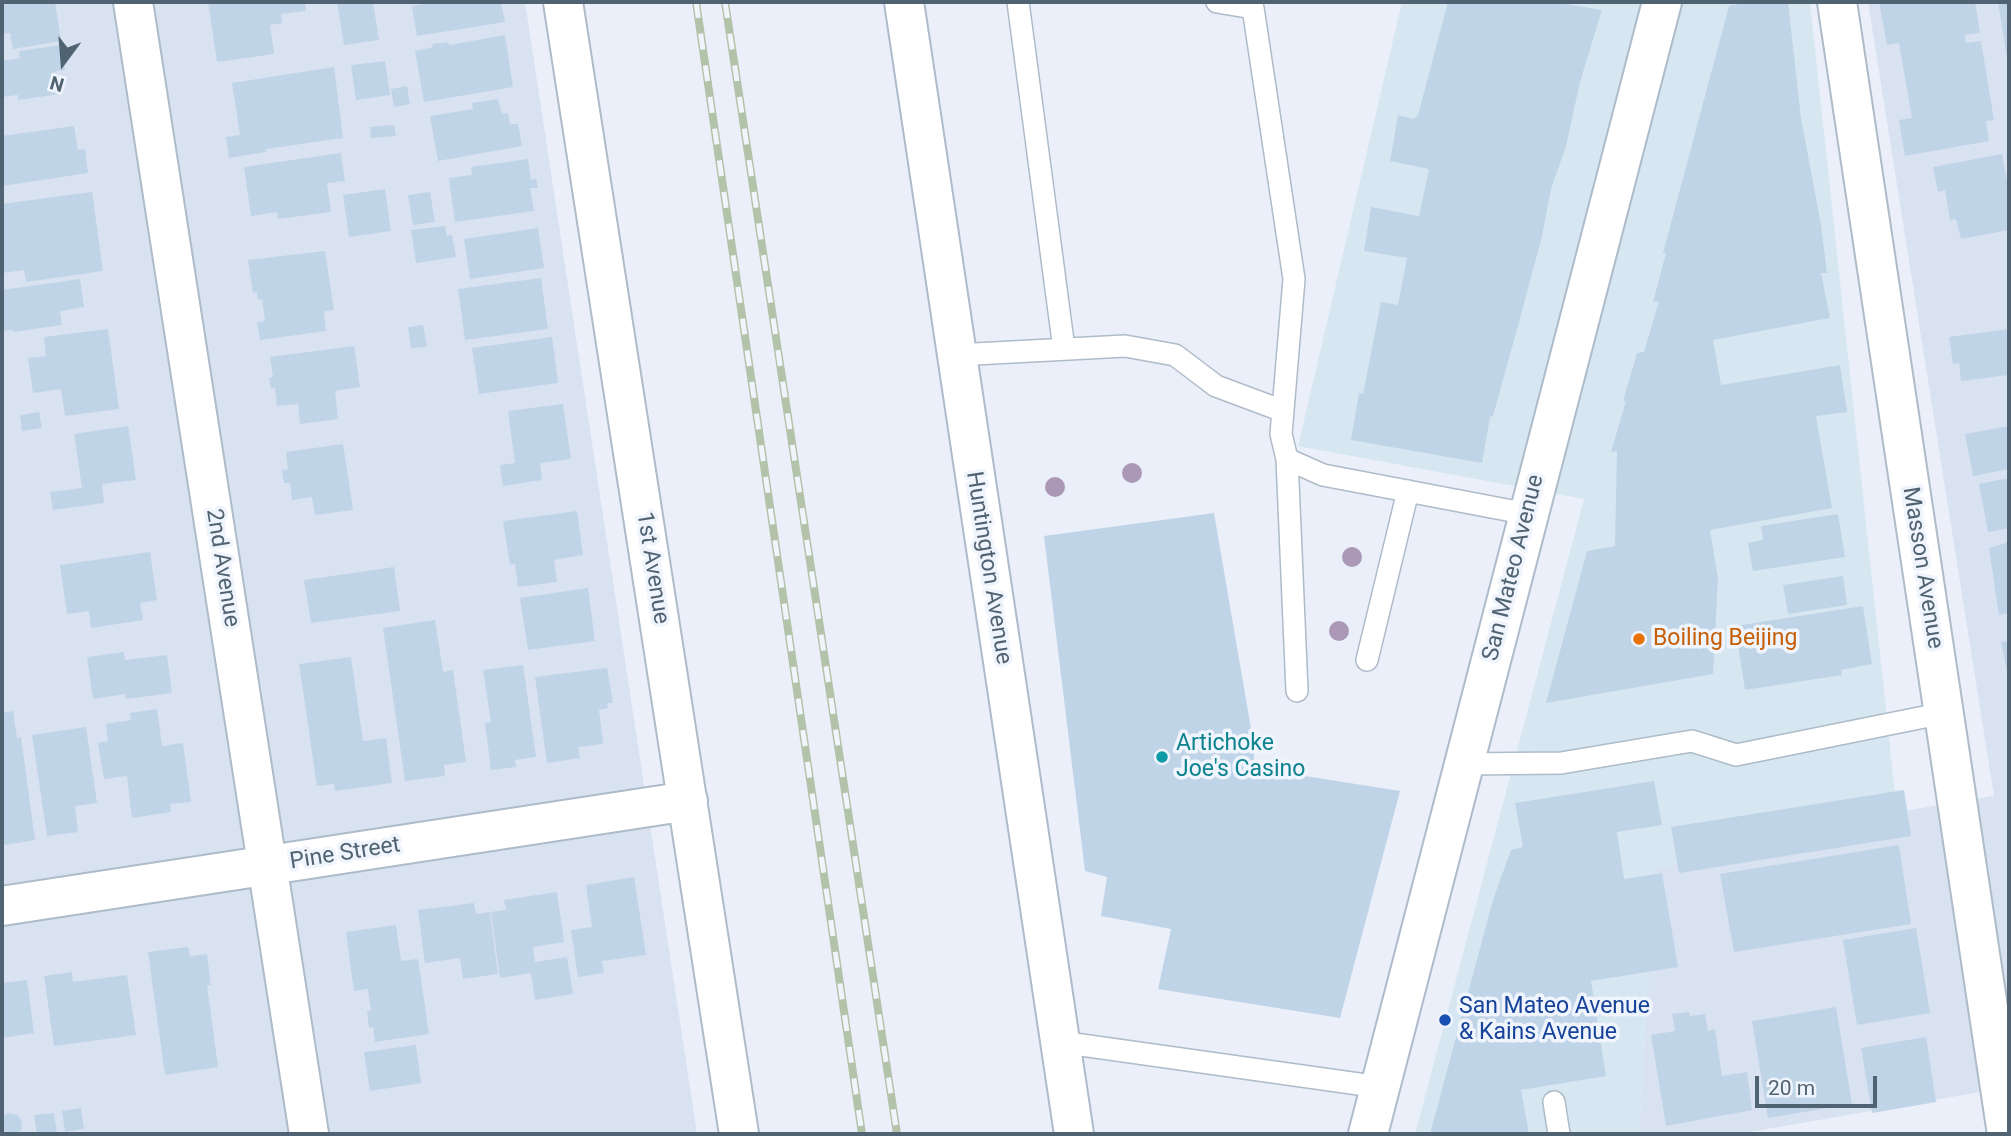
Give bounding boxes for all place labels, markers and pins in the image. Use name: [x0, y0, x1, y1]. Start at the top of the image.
place label: Boiling Beijing: [1653, 625, 1797, 653]
marker: Boiling Beijing: [1631, 631, 1647, 647]
place label: Artichoke Joe's Casino: [1176, 730, 1305, 784]
marker: Artichoke Joe's Casino: [1154, 749, 1170, 765]
place label: San Mateo Avenue & Kains Avenue: [1459, 993, 1650, 1047]
marker: San Mateo Avenue & Kains Avenue: [1437, 1012, 1453, 1028]

